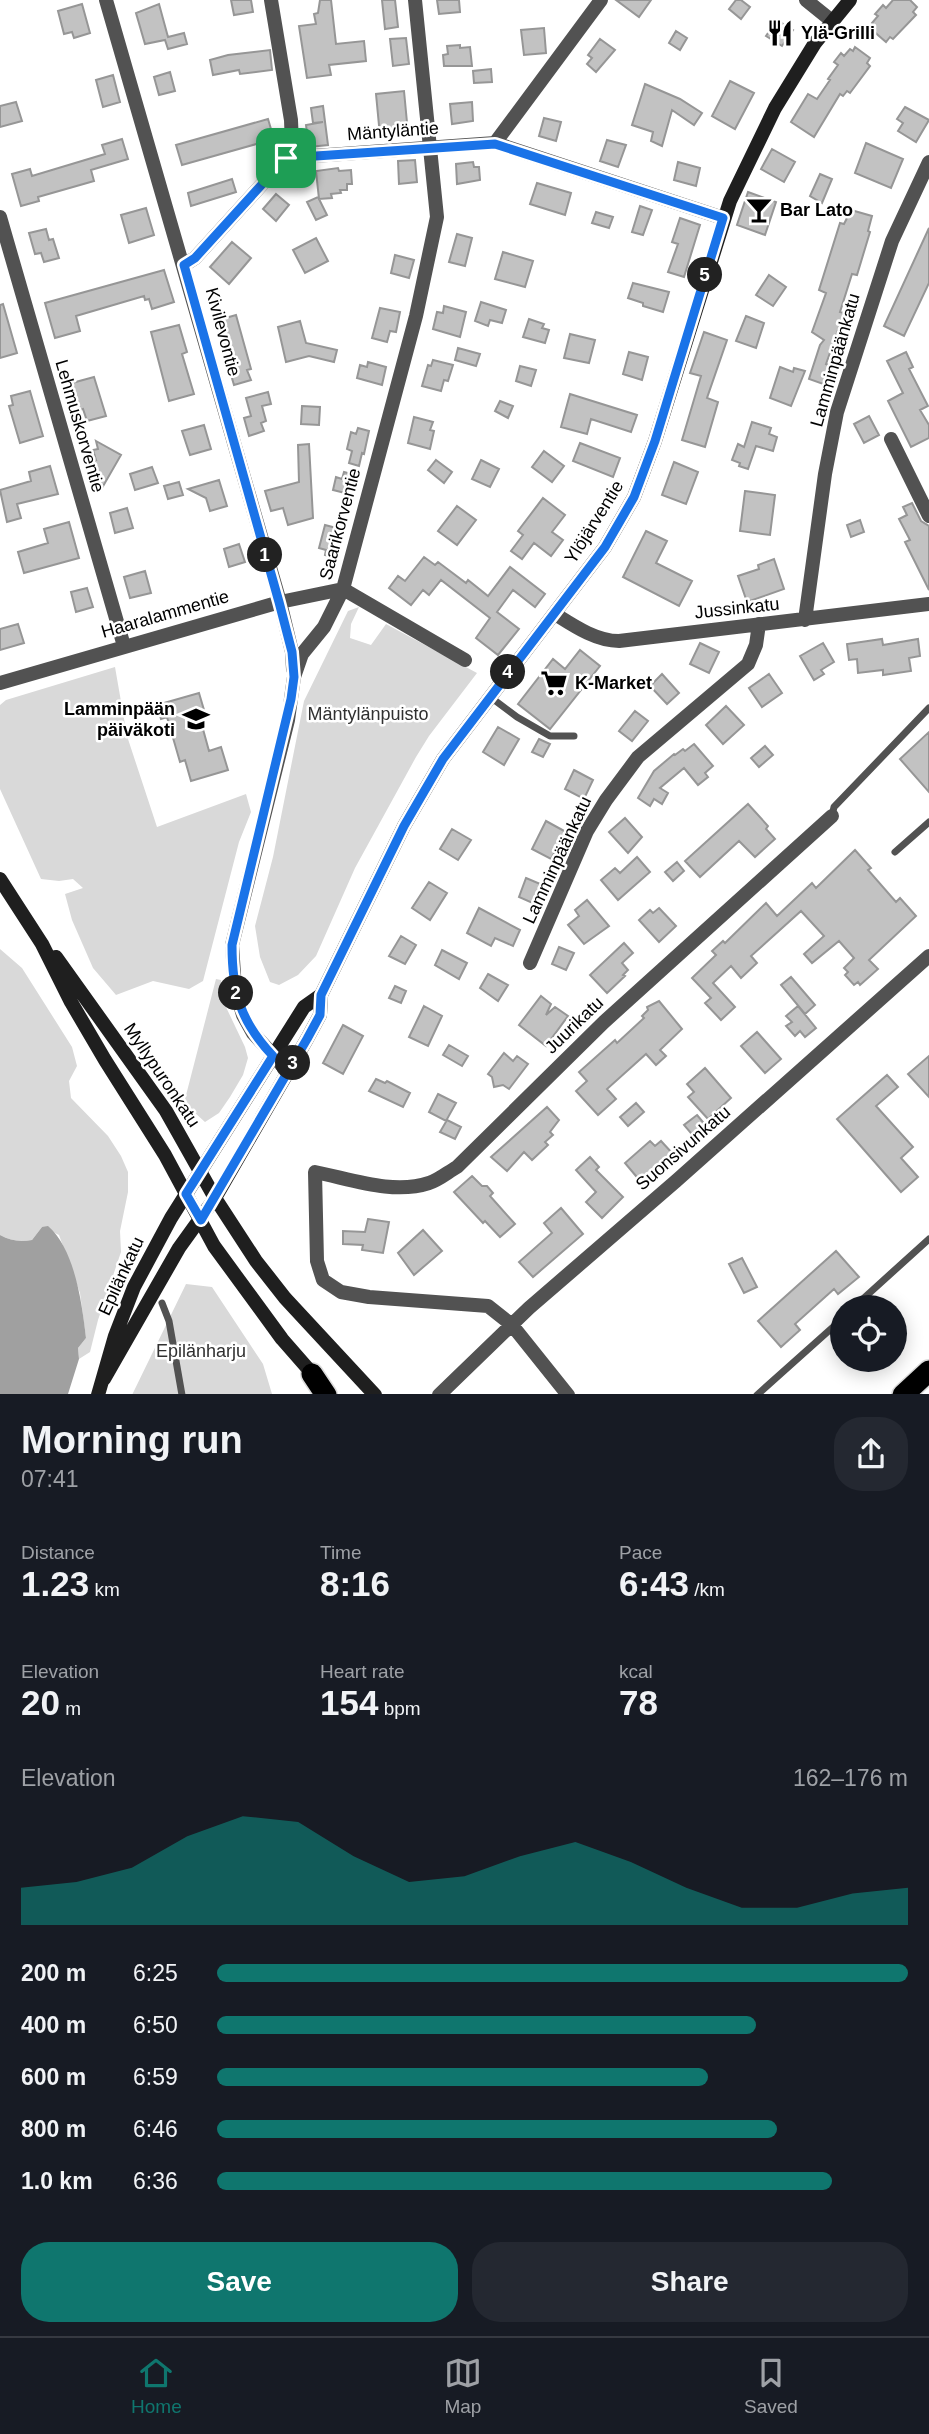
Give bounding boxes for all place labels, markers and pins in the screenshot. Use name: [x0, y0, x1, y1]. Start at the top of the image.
restaurant icon: Ylä-Grilli: [765, 18, 795, 48]
place label: Ylä-Grilli: [801, 23, 875, 43]
pin: [256, 128, 316, 188]
bar icon: Bar Lato: [744, 195, 774, 225]
place label: Bar Lato: [780, 200, 853, 220]
pin: 5: [688, 258, 722, 292]
pin: 1: [247, 538, 282, 572]
pin: 4: [490, 654, 526, 690]
supermarket icon: K-Market: [539, 668, 569, 698]
place label: K-Market: [575, 673, 652, 693]
place label: Lamminpään päiväkoti: [64, 699, 175, 740]
school or university icon: Lamminpään päiväkoti: [181, 704, 211, 734]
pin: 2: [218, 976, 254, 1010]
pin: 3: [276, 1046, 310, 1080]

